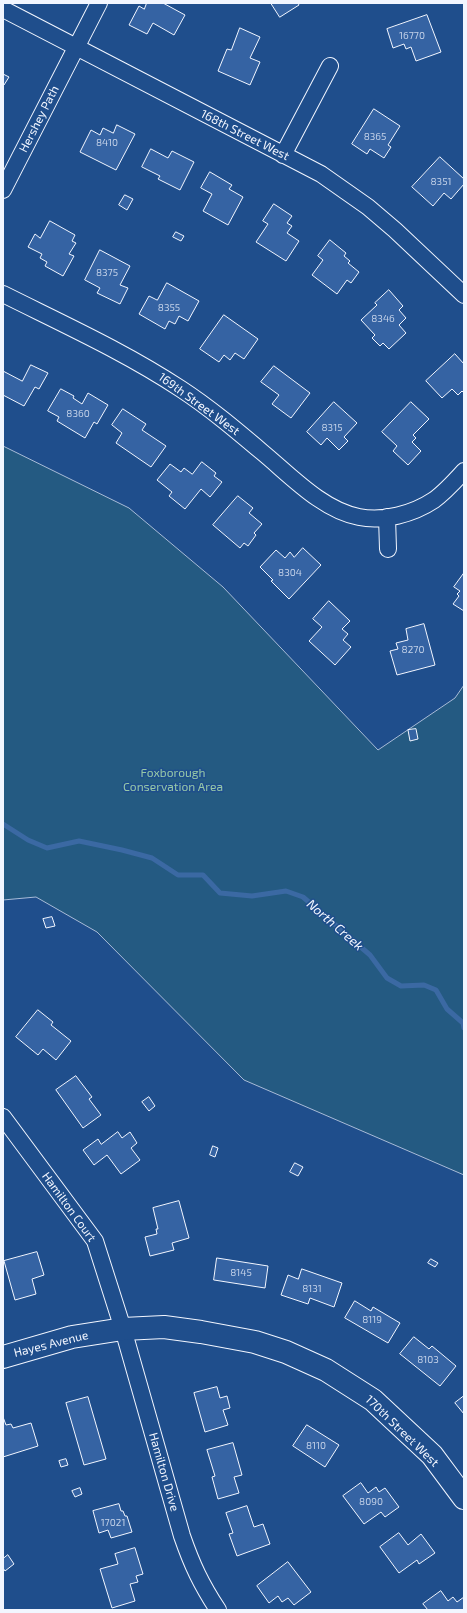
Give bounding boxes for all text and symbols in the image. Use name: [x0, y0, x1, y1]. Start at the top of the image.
house number: 16770: [399, 30, 425, 42]
street label: Hershey Path: [16, 83, 62, 155]
street label: 168th Street West: [198, 106, 292, 164]
house number: 8365: [364, 131, 386, 143]
house number: 8410: [96, 137, 118, 149]
house number: 8351: [431, 176, 451, 188]
house number: 8375: [96, 267, 118, 279]
house number: 8355: [158, 302, 180, 314]
house number: 8346: [371, 313, 395, 325]
street label: 169th Street West: [156, 370, 242, 438]
house number: 8360: [66, 408, 90, 420]
house number: 8315: [322, 422, 342, 434]
house number: 8304: [278, 567, 302, 579]
house number: 8270: [402, 644, 424, 656]
park label: Foxborough Conservation Area: [123, 766, 223, 794]
water label: North Creek: [303, 896, 367, 954]
street label: Hamilton Court: [39, 1169, 99, 1245]
house number: 8145: [230, 1267, 252, 1279]
house number: 8131: [302, 1283, 322, 1295]
house number: 8119: [362, 1314, 382, 1326]
street label: Hayes Avenue: [12, 1328, 90, 1360]
house number: 8103: [417, 1354, 439, 1366]
street label: 170th Street West: [362, 1392, 442, 1470]
street label: Hamilton Drive: [146, 1431, 182, 1513]
house number: 8110: [306, 1440, 326, 1452]
house number: 8090: [359, 1496, 383, 1508]
house number: 17021: [101, 1517, 125, 1529]

